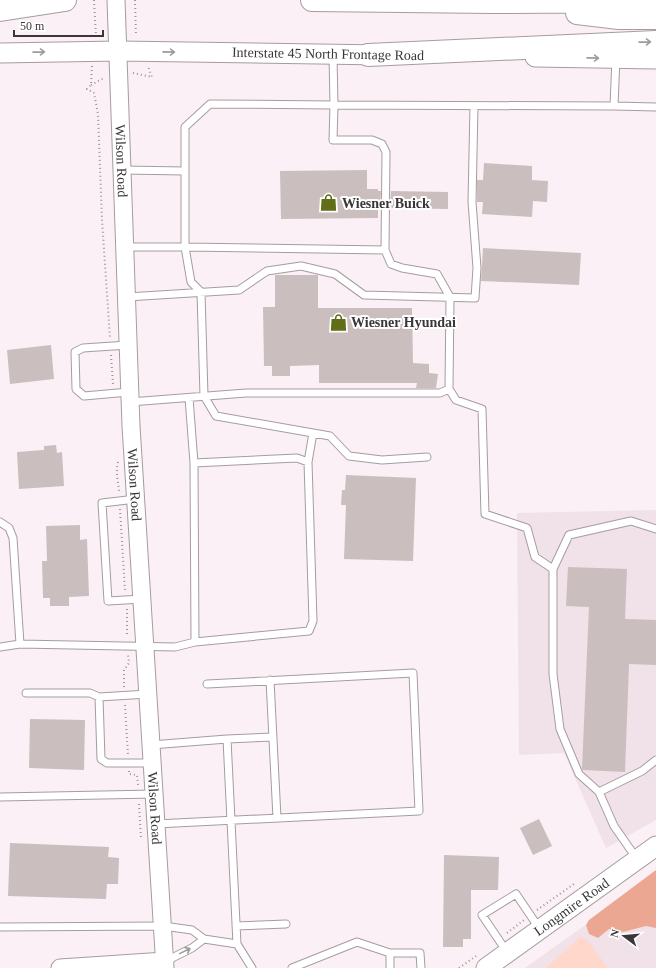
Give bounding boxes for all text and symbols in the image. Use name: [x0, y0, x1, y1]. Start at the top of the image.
scale bar: [14, 12, 103, 38]
text: 50 m: [20, 19, 45, 33]
one-way arrow: [638, 38, 651, 46]
street label: Interstate 45 North Frontage Road: [232, 45, 424, 63]
one-way arrow: [162, 48, 175, 56]
one-way arrow: [32, 49, 45, 56]
one-way arrow: [586, 54, 599, 62]
street label: Wilson Road: [113, 124, 130, 198]
shop icon: Wiesner Buick: [319, 193, 339, 213]
place label: Wiesner Buick: [342, 196, 430, 211]
shop icon: Wiesner Hyundai: [328, 312, 348, 332]
place label: Wiesner Hyundai: [351, 315, 456, 330]
street label: Wilson Road: [125, 448, 144, 521]
street label: Wilson Road: [145, 771, 165, 845]
street label: Longmire Road: [531, 875, 612, 939]
north arrow: [604, 916, 644, 956]
text: N: [608, 928, 621, 939]
one-way arrow: [179, 947, 191, 954]

